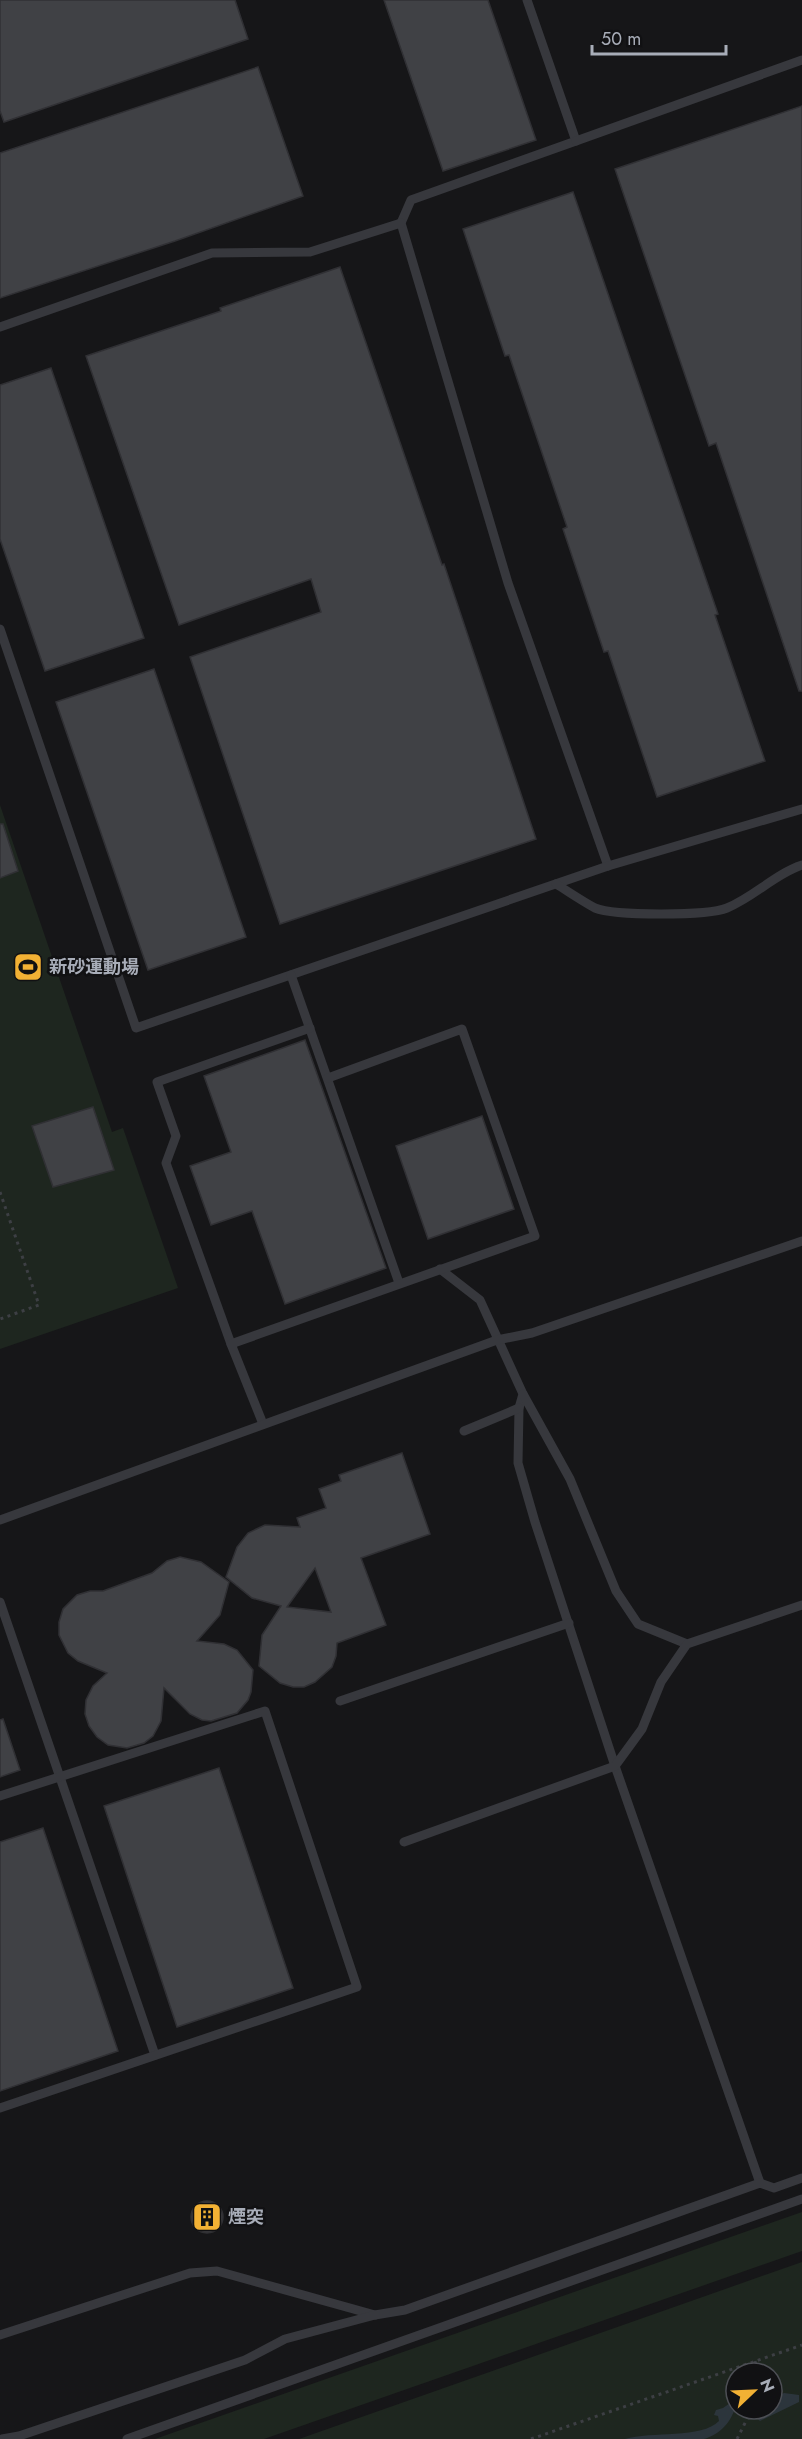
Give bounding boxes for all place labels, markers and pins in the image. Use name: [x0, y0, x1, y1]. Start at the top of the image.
sports icon: 新砂運動場: [12, 951, 44, 983]
place label: 新砂運動場: [49, 954, 139, 980]
building icon: 煙突: [191, 2201, 223, 2233]
place label: 煙突: [228, 2204, 264, 2230]

